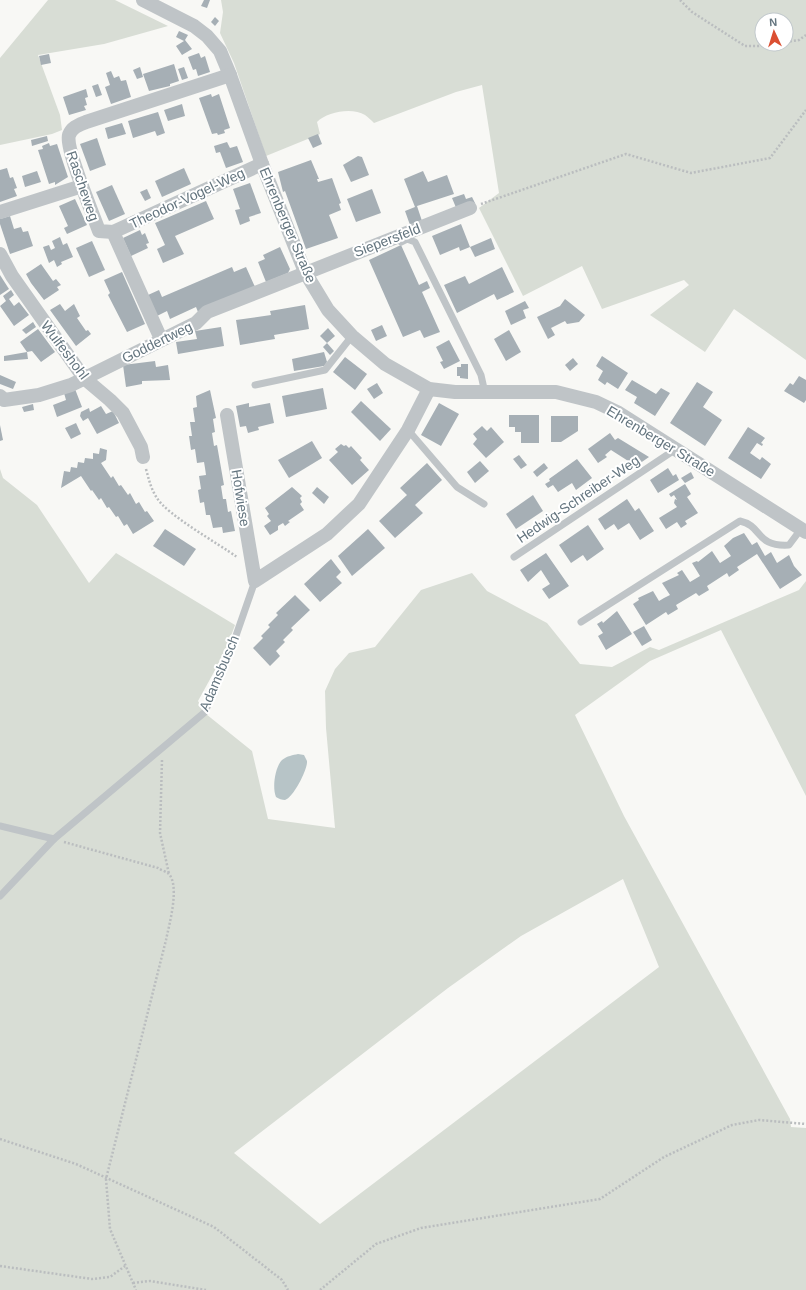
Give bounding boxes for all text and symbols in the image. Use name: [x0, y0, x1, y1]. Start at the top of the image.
north arrow: [754, 12, 794, 52]
text: N: [769, 16, 778, 28]
street label: Rascheweg: [64, 149, 102, 223]
street label: Theodor-Vogel-Weg: [127, 164, 247, 232]
street label: Ehrenberger Straße: [256, 165, 320, 285]
street label: Siepersfeld: [351, 220, 423, 260]
street label: Wulfeshohl: [38, 318, 92, 382]
street label: Goddertweg: [119, 318, 195, 366]
street label: Ehrenberger Straße: [604, 402, 718, 480]
street label: Hedwig-Schreiber-Weg: [514, 452, 642, 546]
street label: Hofwiese: [229, 468, 253, 528]
street label: Adamsbusch: [196, 633, 242, 713]

